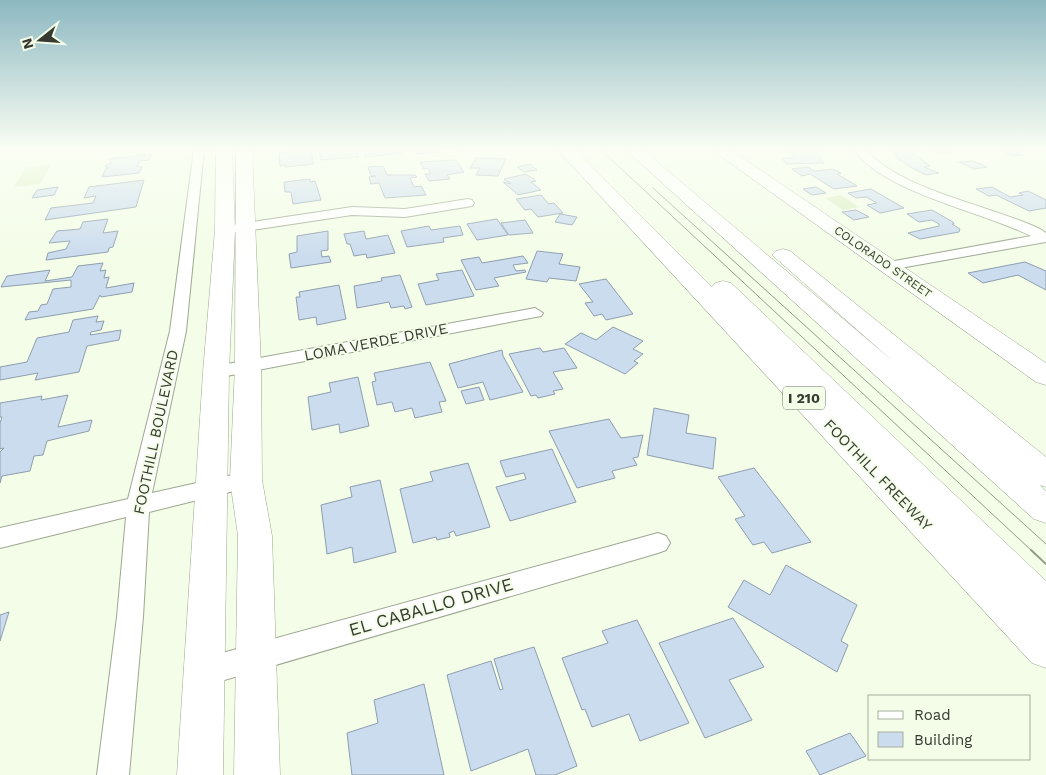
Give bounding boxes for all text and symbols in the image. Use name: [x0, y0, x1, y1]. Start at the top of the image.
north arrow: [15, 15, 65, 65]
text: N: [18, 37, 37, 51]
street label: COLORADO STREET: [832, 223, 934, 301]
street label: LOMA VERDE DRIVE: [303, 319, 449, 365]
street label: FOOTHILL BOULEVARD: [130, 348, 182, 516]
road number: I 210: [783, 386, 825, 409]
street label: FOOTHILL FREEWAY: [820, 416, 936, 535]
street label: EL CABALLO DRIVE: [346, 573, 515, 640]
legend: [868, 695, 1031, 760]
text: Road: [914, 706, 951, 724]
text: Building: [914, 731, 972, 749]

